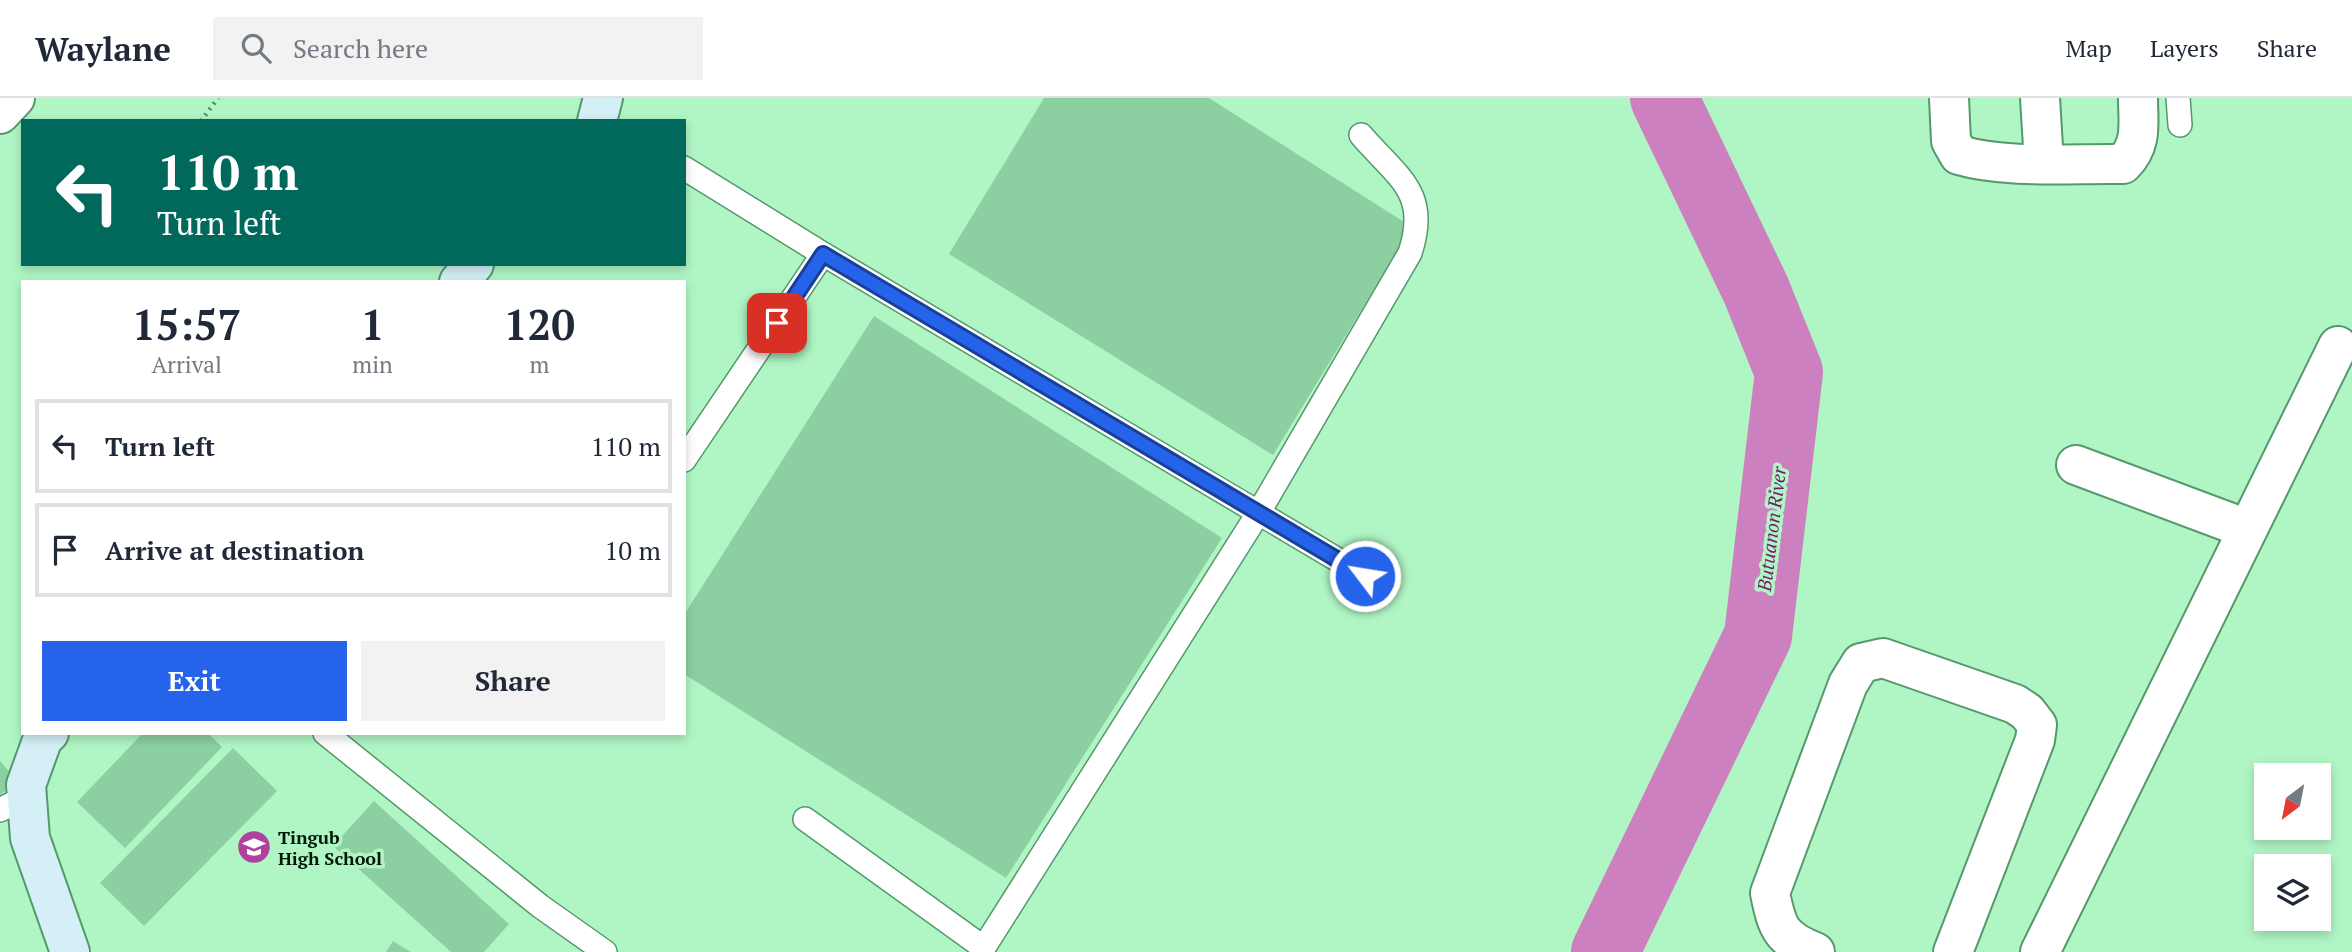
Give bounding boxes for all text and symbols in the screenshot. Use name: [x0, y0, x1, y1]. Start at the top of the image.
search box: [213, 17, 703, 80]
text: Waylane: [35, 27, 171, 70]
icon: search: [237, 29, 275, 67]
text: Search here: [293, 31, 428, 65]
text: Map: [2065, 32, 2112, 64]
text: Layers: [2150, 32, 2219, 64]
text: Share: [2257, 32, 2317, 64]
text: 110 m: [157, 139, 299, 204]
icon: left: [42, 147, 133, 238]
text: Turn left: [157, 202, 281, 244]
pin: [747, 293, 807, 353]
text: 15:57: [132, 296, 241, 352]
text: 1: [361, 296, 384, 352]
text: 120: [504, 296, 575, 352]
icon: arrive: [758, 304, 796, 342]
text: Arrival: [151, 349, 222, 380]
text: min: [352, 349, 393, 380]
text: m: [529, 349, 549, 380]
icon: left: [46, 427, 84, 465]
text: Turn left: [105, 429, 215, 463]
text: 110 m: [591, 429, 661, 463]
water label: Butuanon River: [1751, 465, 1791, 594]
icon: arrive: [46, 531, 84, 569]
text: Arrive at destination: [105, 533, 364, 567]
text: 10 m: [605, 533, 661, 567]
position arrow: [1328, 539, 1402, 613]
button: Exit: [42, 641, 347, 721]
button: Share: [361, 641, 665, 721]
north arrow: [2254, 763, 2331, 840]
map controls: [2254, 763, 2331, 931]
place label: Tingub High School: [278, 825, 382, 870]
school or university icon: Tingub High School: [235, 828, 273, 866]
button: layers: [2254, 854, 2331, 931]

